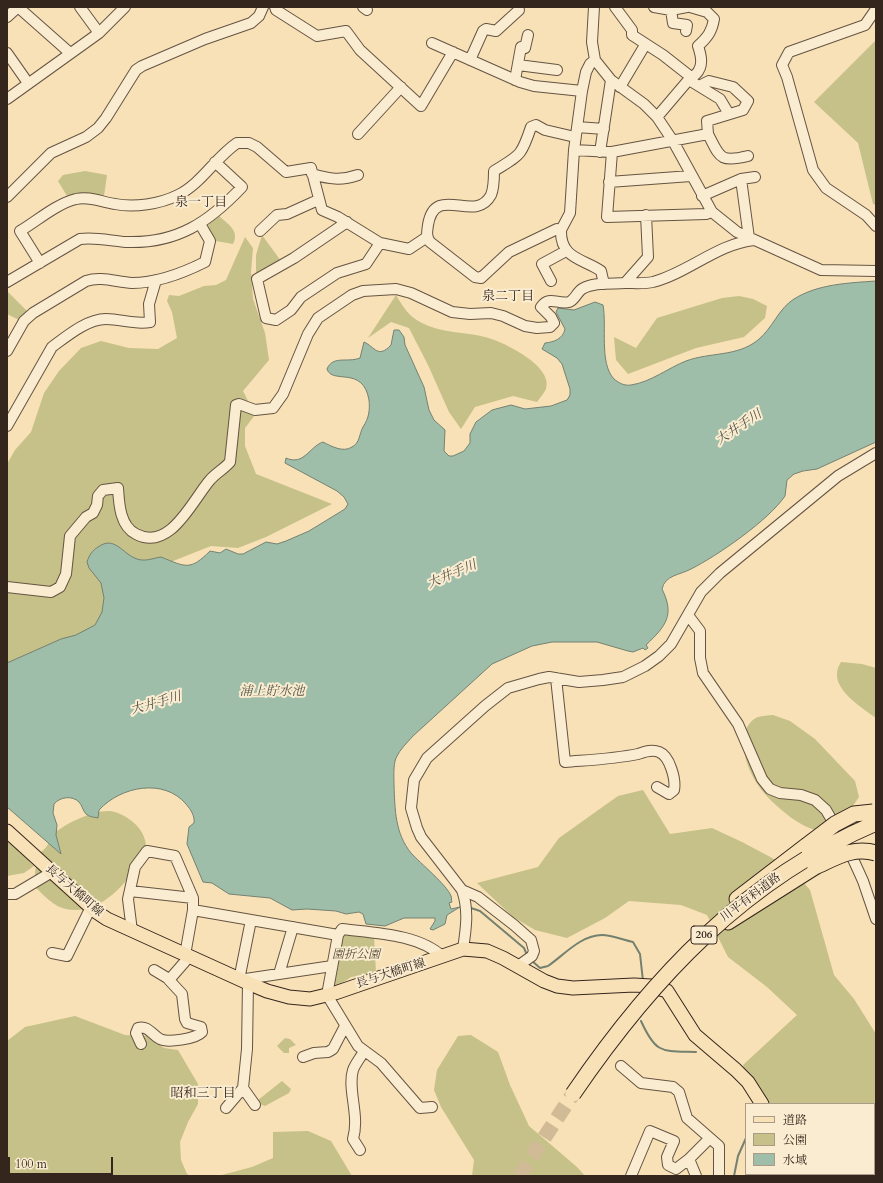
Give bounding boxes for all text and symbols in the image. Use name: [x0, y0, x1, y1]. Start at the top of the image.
district label: 泉一丁目: [175, 195, 227, 211]
district label: 泉二丁目: [482, 289, 534, 305]
water label: 大井手川: [713, 407, 765, 449]
water label: 大井手川: [425, 558, 479, 592]
water label: 浦上貯水池: [240, 684, 304, 700]
water label: 大井手川: [129, 689, 183, 719]
street label: 長与大橋町線: [42, 862, 106, 920]
street label: 川平有料道路: [718, 871, 784, 925]
road number: 206: [691, 926, 717, 944]
park label: 園折公園: [332, 948, 380, 962]
street label: 長与大橋町線: [355, 956, 427, 992]
district label: 昭和三丁目: [171, 1086, 235, 1102]
legend: [745, 1103, 875, 1175]
text: 道路: [783, 1112, 807, 1128]
text: 公園: [783, 1132, 807, 1148]
scale bar: [10, 1149, 115, 1175]
text: 水域: [783, 1152, 807, 1168]
text: 100 m: [15, 1156, 47, 1172]

